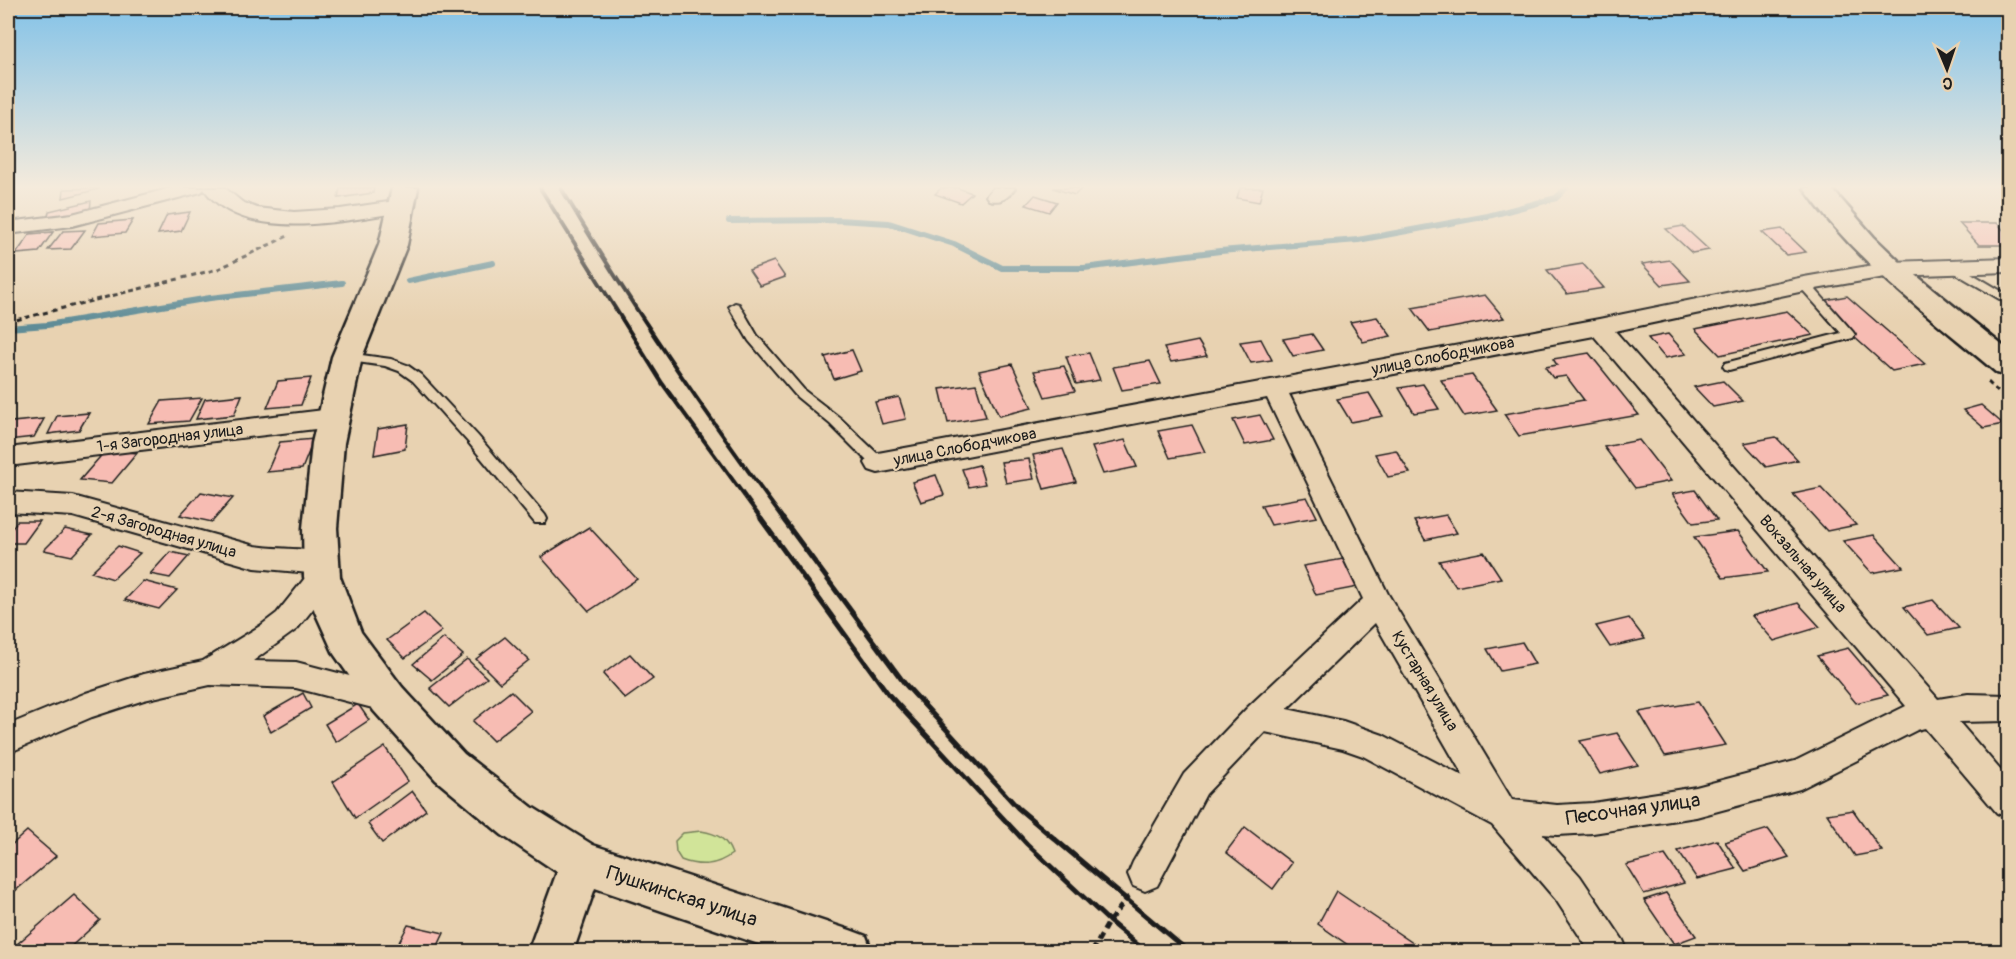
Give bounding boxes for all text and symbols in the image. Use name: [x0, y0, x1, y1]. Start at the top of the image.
north arrow: [1917, 39, 1977, 99]
text: С: [1942, 73, 1953, 93]
street label: улица Слободчикова: [1369, 332, 1516, 380]
street label: 1-я Загородная улица: [96, 419, 244, 457]
street label: улица Слободчикова: [891, 423, 1038, 471]
street label: 2-я Загородная улица: [89, 502, 239, 562]
street label: Вокзальная улица: [1755, 511, 1851, 617]
street label: Кустарная улица: [1387, 627, 1463, 735]
street label: Песочная улица: [1564, 787, 1702, 831]
street label: Пушкинская улица: [603, 860, 761, 932]

